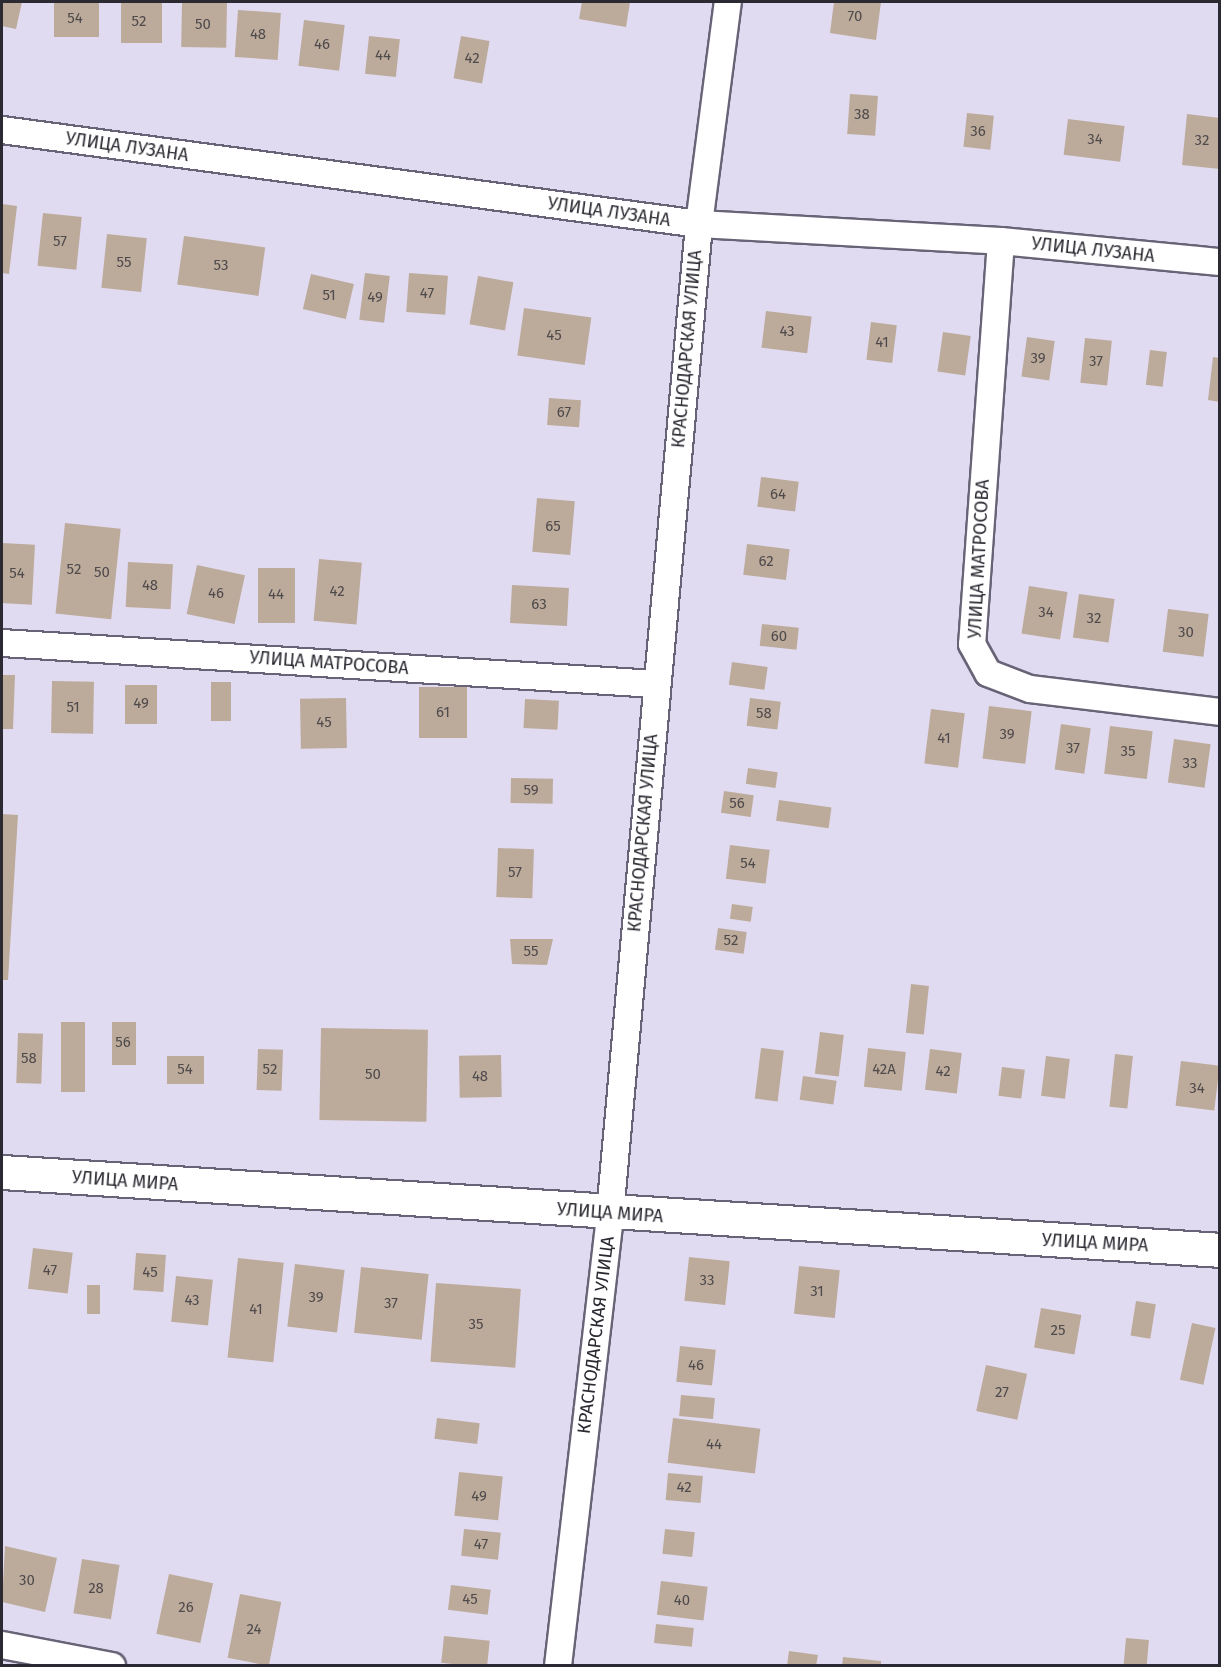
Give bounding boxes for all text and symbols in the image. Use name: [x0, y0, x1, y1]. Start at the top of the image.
house number: 70: [848, 8, 862, 26]
house number: 54: [67, 10, 83, 28]
house number: 52: [132, 13, 146, 31]
house number: 50: [195, 16, 211, 34]
house number: 48: [250, 26, 266, 44]
house number: 46: [314, 36, 330, 54]
house number: 44: [375, 47, 391, 65]
house number: 42: [464, 50, 480, 68]
house number: 38: [854, 106, 870, 124]
house number: 36: [970, 123, 986, 141]
street label: УЛИЦА ЛУЗАНА: [64, 128, 190, 166]
house number: 34: [1087, 131, 1103, 149]
house number: 32: [1195, 132, 1209, 150]
street label: УЛИЦА ЛУЗАНА: [546, 193, 672, 231]
house number: 57: [53, 233, 67, 251]
street label: УЛИЦА ЛУЗАНА: [1030, 233, 1156, 267]
street label: КРАСНОДАРСКАЯ УЛИЦА: [668, 249, 706, 449]
house number: 55: [117, 254, 131, 272]
house number: 53: [214, 257, 228, 275]
house number: 47: [420, 285, 434, 303]
house number: 51: [322, 287, 336, 305]
house number: 49: [367, 289, 383, 307]
house number: 43: [779, 323, 795, 341]
house number: 45: [546, 327, 562, 345]
house number: 41: [875, 334, 889, 352]
house number: 39: [1030, 350, 1046, 368]
house number: 37: [1089, 353, 1103, 371]
house number: 67: [557, 404, 571, 422]
street label: УЛИЦА МАТРОСОВА: [964, 479, 994, 639]
house number: 64: [770, 486, 786, 504]
house number: 65: [545, 518, 561, 536]
house number: 62: [758, 553, 774, 571]
house number: 52: [67, 561, 81, 579]
house number: 50: [94, 564, 110, 582]
house number: 54: [9, 565, 25, 583]
house number: 48: [142, 577, 158, 595]
house number: 42: [329, 583, 345, 601]
house number: 46: [208, 585, 224, 603]
house number: 44: [268, 586, 284, 604]
house number: 63: [531, 596, 547, 614]
house number: 34: [1038, 604, 1054, 622]
house number: 32: [1087, 610, 1101, 628]
house number: 30: [1178, 624, 1194, 642]
house number: 60: [771, 628, 787, 646]
street label: УЛИЦА МАТРОСОВА: [249, 647, 409, 679]
house number: 49: [133, 695, 149, 713]
house number: 51: [66, 699, 80, 717]
house number: 61: [436, 704, 450, 722]
house number: 58: [756, 705, 772, 723]
house number: 45: [316, 714, 332, 732]
house number: 39: [999, 726, 1015, 744]
house number: 41: [937, 730, 951, 748]
street label: КРАСНОДАРСКАЯ УЛИЦА: [624, 733, 662, 933]
house number: 37: [1066, 740, 1080, 758]
house number: 35: [1121, 743, 1135, 761]
house number: 33: [1183, 755, 1197, 773]
house number: 59: [523, 782, 539, 800]
house number: 56: [729, 795, 745, 813]
house number: 54: [740, 855, 756, 873]
house number: 57: [508, 864, 522, 882]
house number: 52: [724, 932, 738, 950]
house number: 55: [524, 943, 538, 961]
house number: 56: [115, 1034, 131, 1052]
house number: 58: [21, 1050, 37, 1068]
house number: 54: [177, 1061, 193, 1079]
house number: 52: [263, 1061, 277, 1079]
house number: 42А: [872, 1061, 896, 1079]
house number: 42: [935, 1063, 951, 1081]
house number: 50: [365, 1066, 381, 1084]
house number: 48: [472, 1068, 488, 1086]
house number: 34: [1189, 1080, 1205, 1098]
street label: УЛИЦА МИРА: [71, 1167, 179, 1195]
street label: УЛИЦА МИРА: [556, 1199, 664, 1227]
street label: УЛИЦА МИРА: [1041, 1229, 1149, 1257]
street label: КРАСНОДАРСКАЯ УЛИЦА: [573, 1235, 619, 1435]
house number: 47: [43, 1262, 57, 1280]
house number: 45: [142, 1264, 158, 1282]
house number: 33: [700, 1272, 714, 1290]
house number: 31: [810, 1283, 824, 1301]
house number: 39: [308, 1289, 324, 1307]
house number: 43: [184, 1292, 200, 1310]
house number: 37: [384, 1295, 398, 1313]
house number: 41: [249, 1301, 263, 1319]
house number: 35: [469, 1316, 483, 1334]
house number: 25: [1051, 1322, 1065, 1340]
house number: 46: [688, 1357, 704, 1375]
house number: 27: [995, 1384, 1009, 1402]
house number: 44: [706, 1436, 722, 1454]
house number: 42: [676, 1479, 692, 1497]
house number: 49: [471, 1488, 487, 1506]
house number: 47: [474, 1536, 488, 1554]
house number: 30: [19, 1572, 35, 1590]
house number: 28: [88, 1580, 104, 1598]
house number: 45: [462, 1591, 478, 1609]
house number: 40: [674, 1592, 690, 1610]
house number: 26: [178, 1599, 194, 1617]
house number: 24: [247, 1621, 261, 1639]

